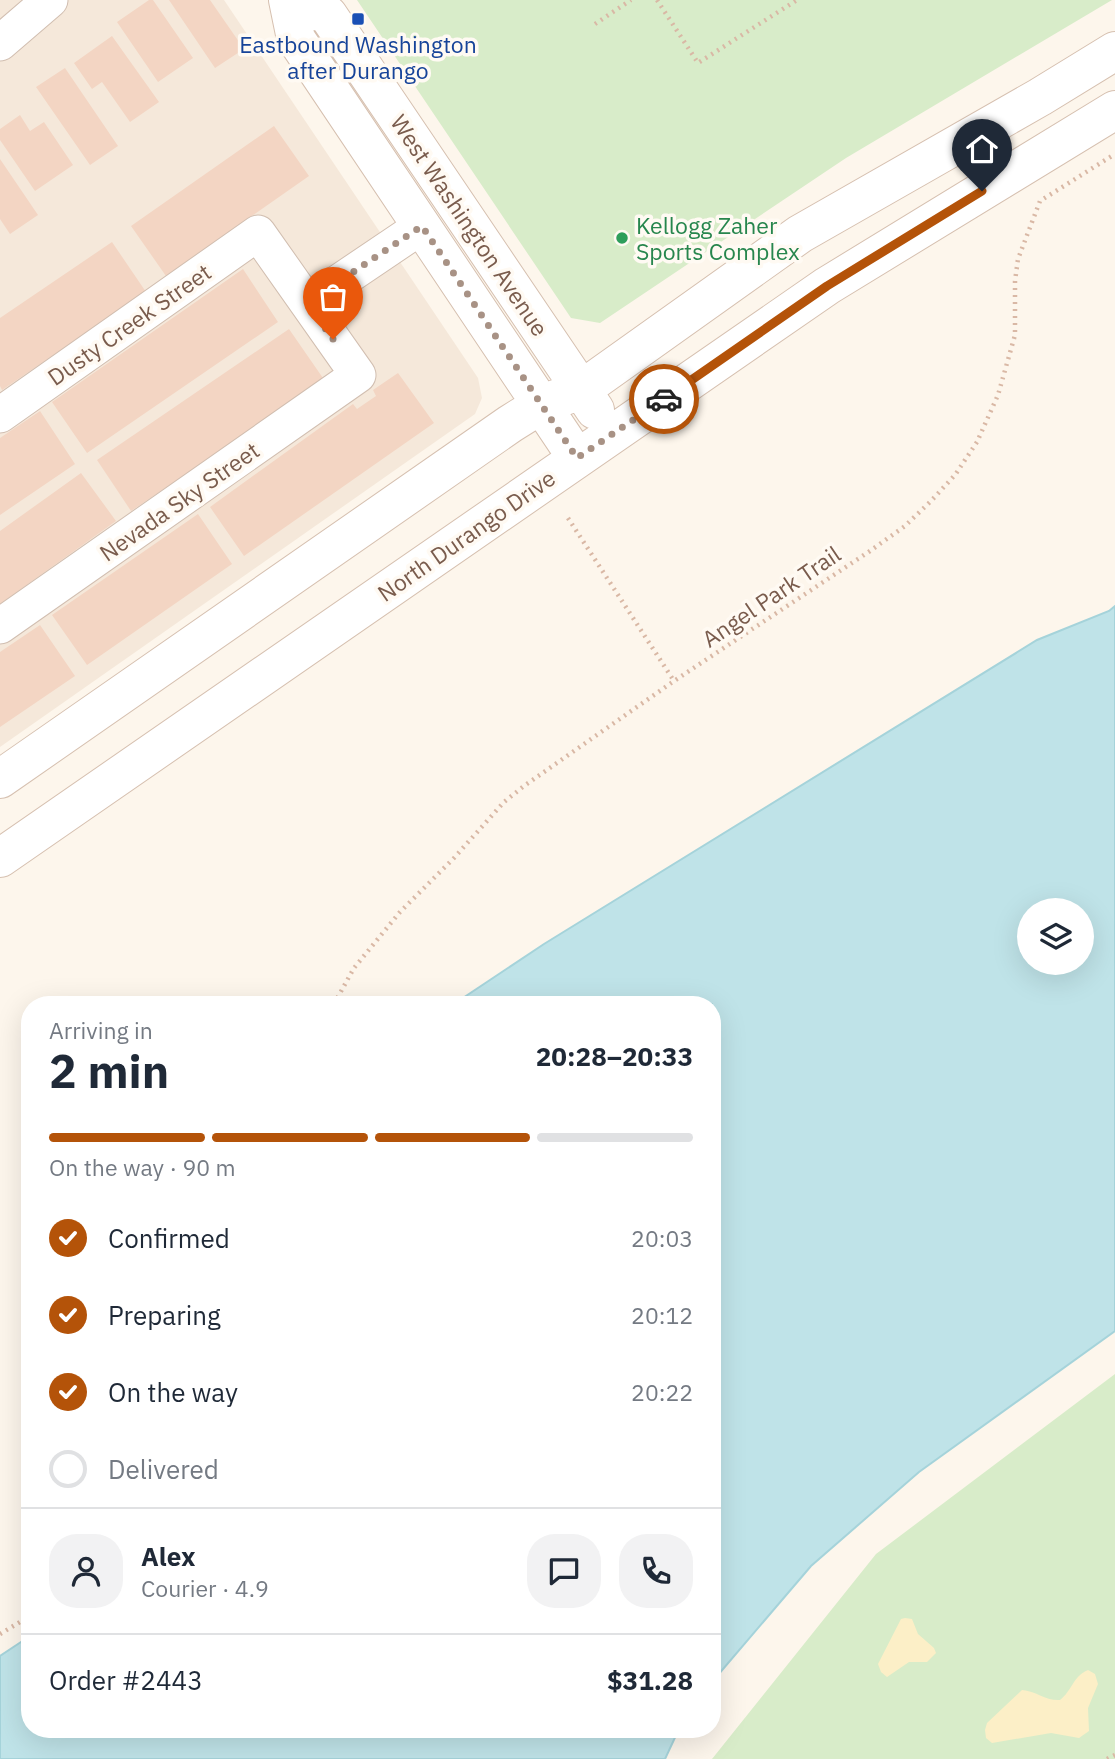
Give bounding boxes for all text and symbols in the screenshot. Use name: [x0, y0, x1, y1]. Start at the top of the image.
marker: Eastbound Washington after Durango: [350, 11, 366, 27]
place label: Eastbound Washington after Durango: [239, 29, 477, 85]
street label: West Washington Avenue: [385, 108, 555, 342]
pin: [952, 119, 1012, 191]
icon: home: [963, 130, 1001, 168]
place label: Kellogg Zaher Sports Complex: [636, 210, 800, 266]
marker: Kellogg Zaher Sports Complex: [614, 230, 630, 246]
street label: Dusty Creek Street: [41, 256, 217, 392]
pin: [303, 267, 363, 339]
icon: bag: [314, 278, 352, 316]
courier: [629, 364, 699, 434]
icon: car: [645, 380, 683, 418]
street label: Nevada Sky Street: [93, 435, 265, 567]
street label: North Durango Drive: [371, 462, 561, 608]
street label: Angel Park Trail: [696, 539, 846, 653]
map controls: [1017, 898, 1094, 975]
button: layers: [1017, 898, 1094, 975]
text: Arriving in: [49, 1015, 153, 1045]
text: 20:28–20:33: [536, 1039, 693, 1073]
text: 2 min: [49, 1041, 169, 1101]
text: On the way · 90 m: [49, 1152, 236, 1182]
icon: check: [49, 1219, 87, 1257]
text: Confirmed: [108, 1221, 230, 1255]
text: 20:03: [631, 1223, 693, 1253]
icon: check: [49, 1296, 87, 1334]
text: Preparing: [108, 1298, 221, 1332]
text: 20:12: [631, 1300, 693, 1330]
icon: check: [49, 1373, 87, 1411]
text: On the way: [108, 1375, 238, 1409]
text: 20:22: [631, 1377, 693, 1407]
text: Delivered: [108, 1452, 219, 1486]
button: person: [49, 1534, 123, 1608]
button: chat: [527, 1534, 601, 1608]
button: phone: [619, 1534, 693, 1608]
text: Alex: [141, 1539, 195, 1573]
text: Courier · 4.9: [141, 1573, 269, 1603]
text: Order #2443: [49, 1663, 203, 1697]
text: $31.28: [607, 1663, 693, 1697]

